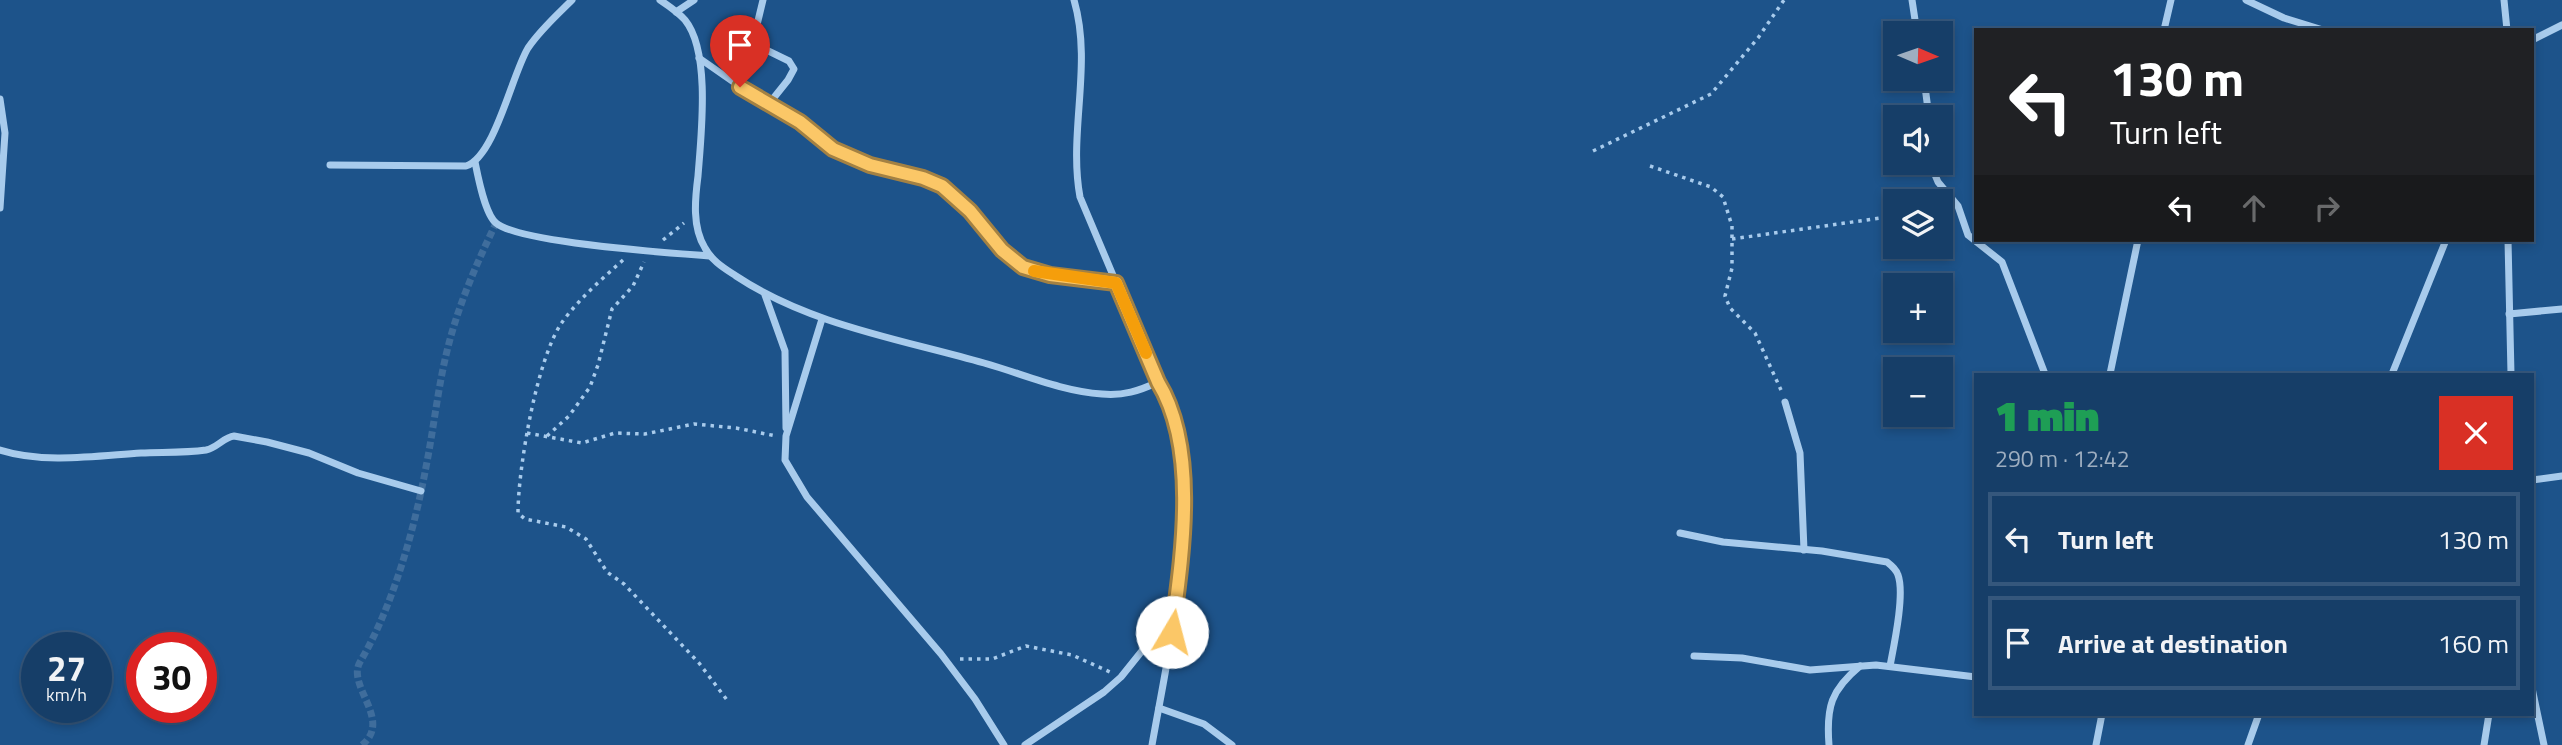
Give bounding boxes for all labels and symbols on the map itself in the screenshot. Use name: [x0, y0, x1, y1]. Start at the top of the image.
pin: [710, 15, 770, 87]
north arrow: [1883, 21, 1953, 91]
position arrow: [1135, 595, 1209, 669]
speed limit sign: 30: [126, 632, 217, 723]

